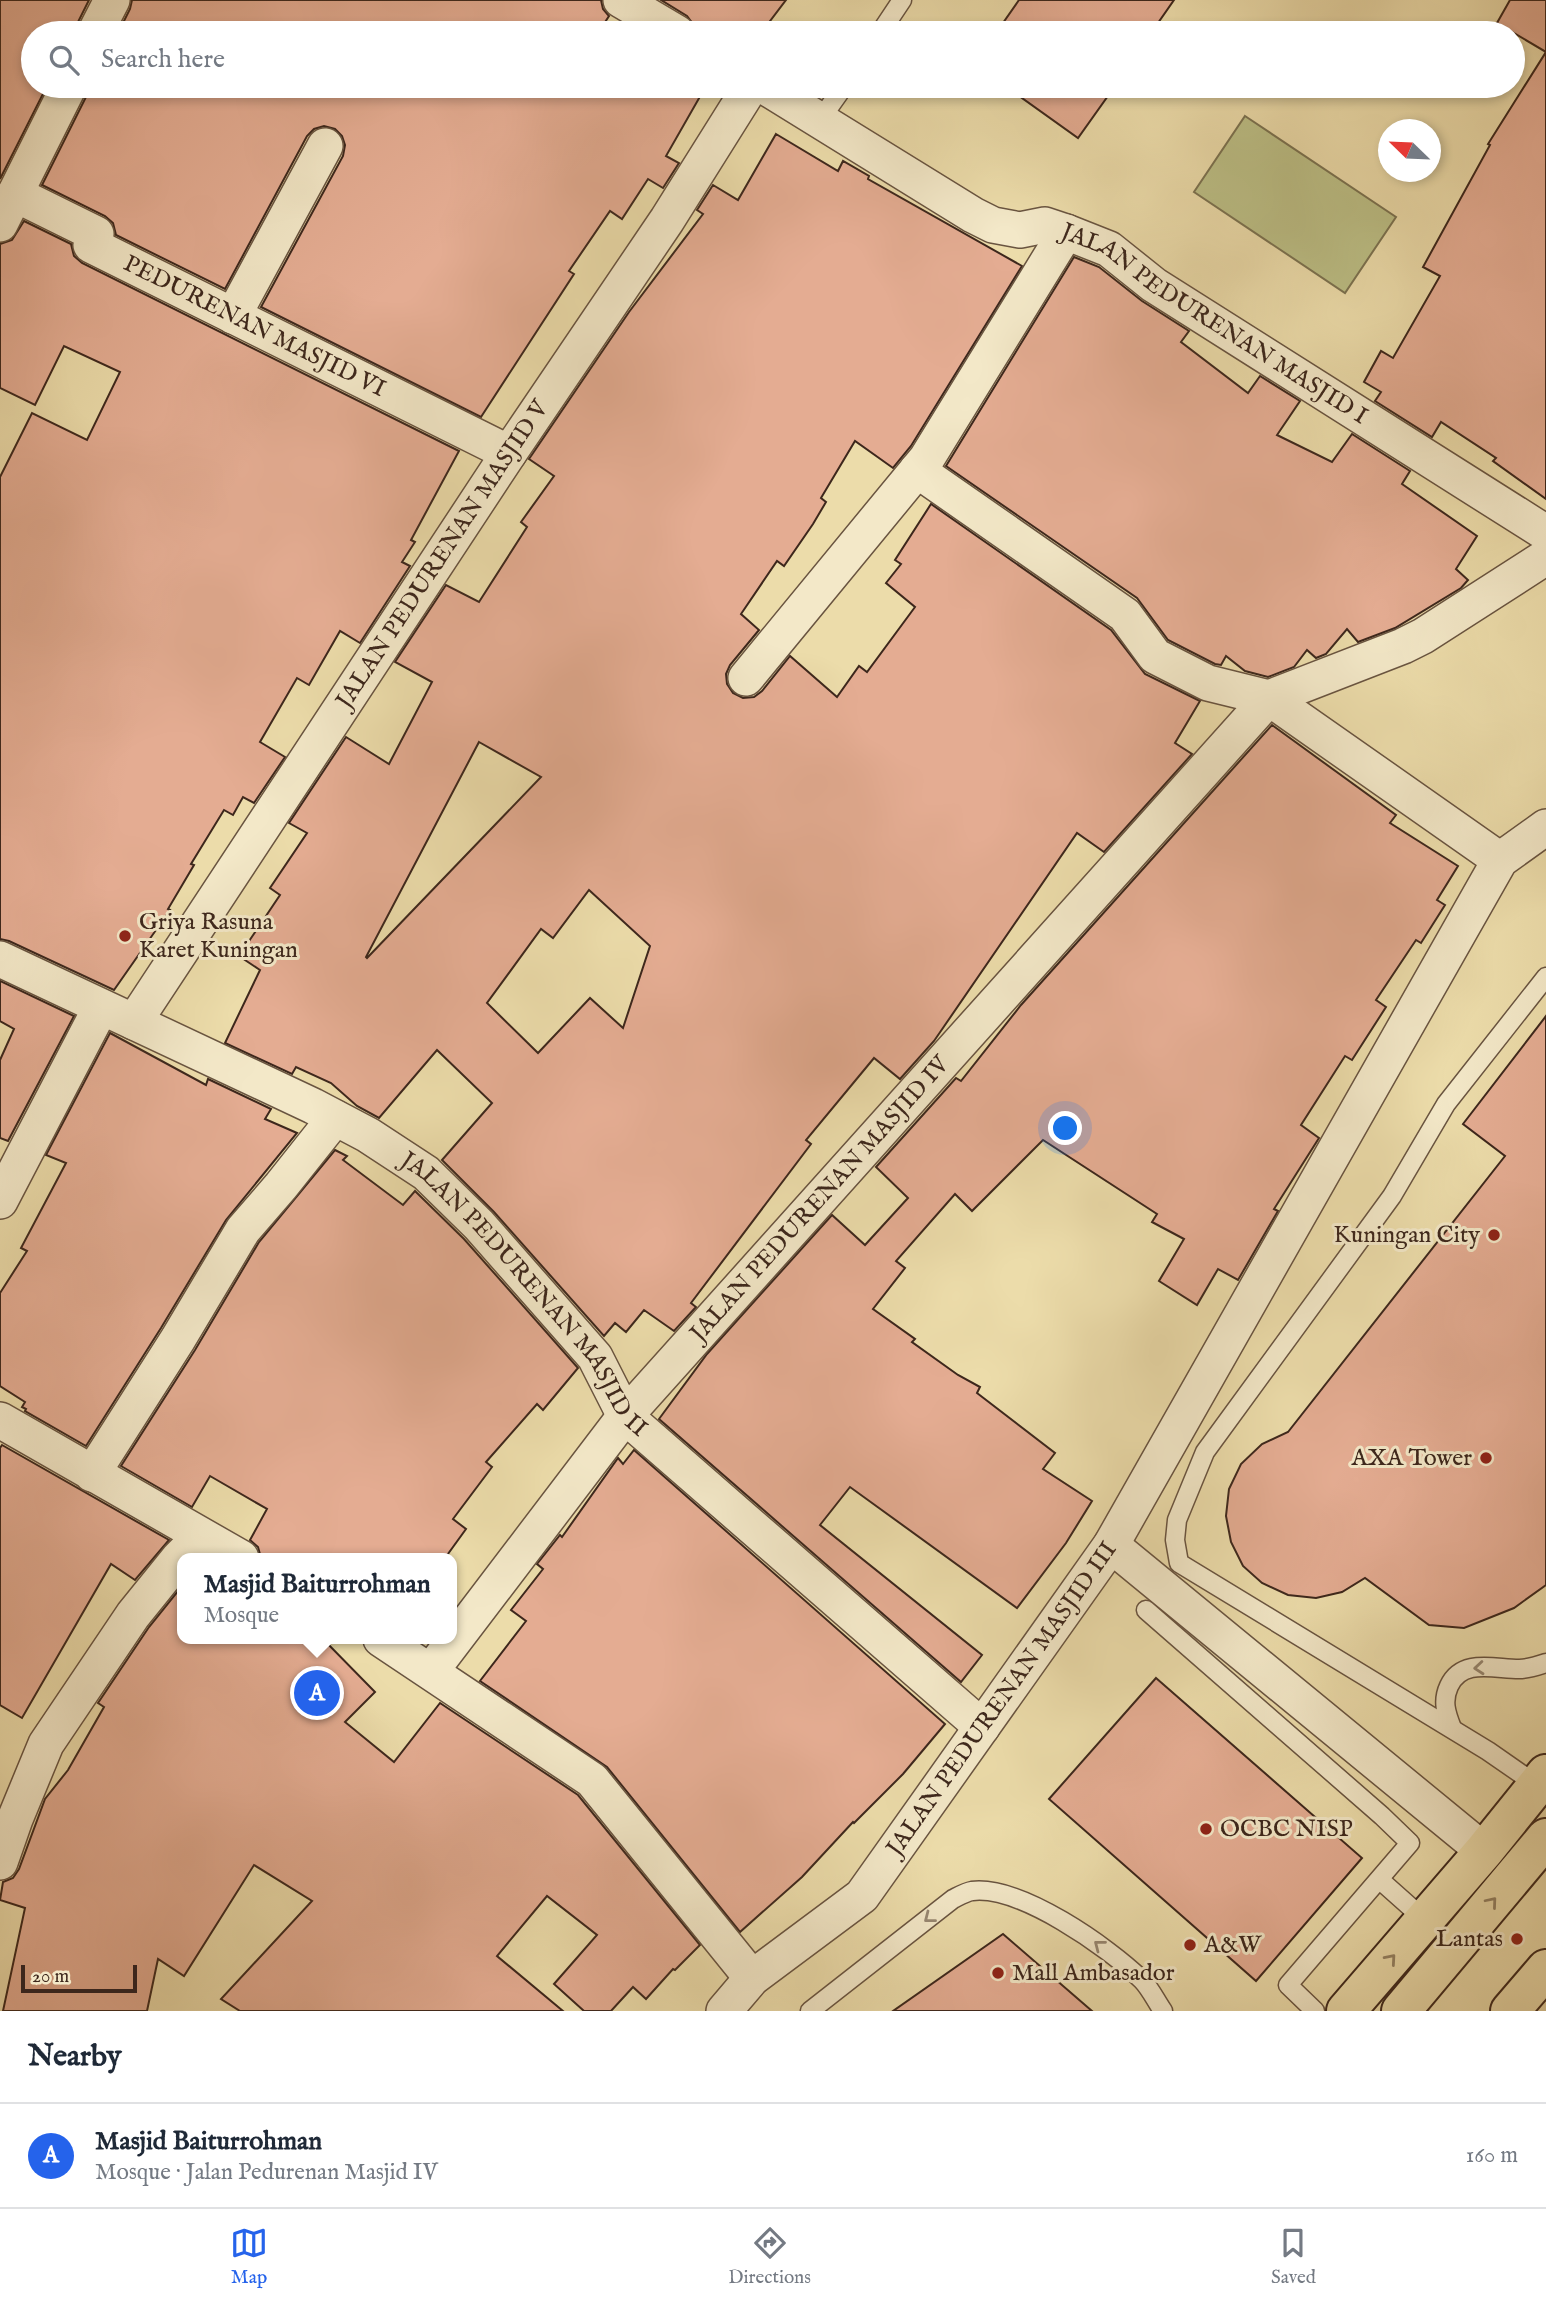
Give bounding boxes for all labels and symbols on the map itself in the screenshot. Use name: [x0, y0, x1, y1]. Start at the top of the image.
north arrow: [1378, 119, 1441, 182]
street label: JALAN PEDURENAN MASJID I: [1054, 215, 1374, 432]
street label: PEDURENAN MASJID VI: [118, 248, 391, 405]
street label: JALAN PEDURENAN MASJID V: [328, 393, 556, 717]
place label: Griya Rasuna Karet Kuningan: [139, 907, 298, 966]
marker: Griya Rasuna Karet Kuningan: [117, 928, 133, 944]
street label: JALAN PEDURENAN MASJID IV: [681, 1049, 957, 1351]
your location: [1048, 1111, 1082, 1145]
street label: JALAN PEDURENAN MASJID II: [392, 1143, 654, 1444]
place label: Kuningan City: [1333, 1220, 1480, 1251]
marker: Kuningan City: [1486, 1227, 1502, 1243]
place label: AXA Tower: [1350, 1443, 1472, 1474]
marker: AXA Tower: [1478, 1450, 1494, 1466]
street label: JALAN PEDURENAN MASJID III: [878, 1536, 1124, 1865]
one-way arrow: [1473, 1660, 1484, 1675]
pin: A: [294, 1667, 340, 1719]
place label: OCBC NISP: [1220, 1814, 1353, 1845]
marker: OCBC NISP: [1198, 1821, 1214, 1837]
one-way arrow: [1484, 1898, 1496, 1911]
one-way arrow: [925, 1909, 937, 1922]
place label: Lantas: [1436, 1924, 1503, 1955]
place label: A&W: [1203, 1930, 1262, 1961]
marker: Lantas: [1509, 1931, 1525, 1947]
marker: A&W: [1182, 1937, 1198, 1953]
one-way arrow: [1095, 1940, 1107, 1953]
one-way arrow: [1382, 1955, 1395, 1968]
place label: Mall Ambasador: [1012, 1958, 1175, 1989]
scale bar: [21, 1962, 136, 1994]
marker: Mall Ambasador: [990, 1965, 1006, 1981]

